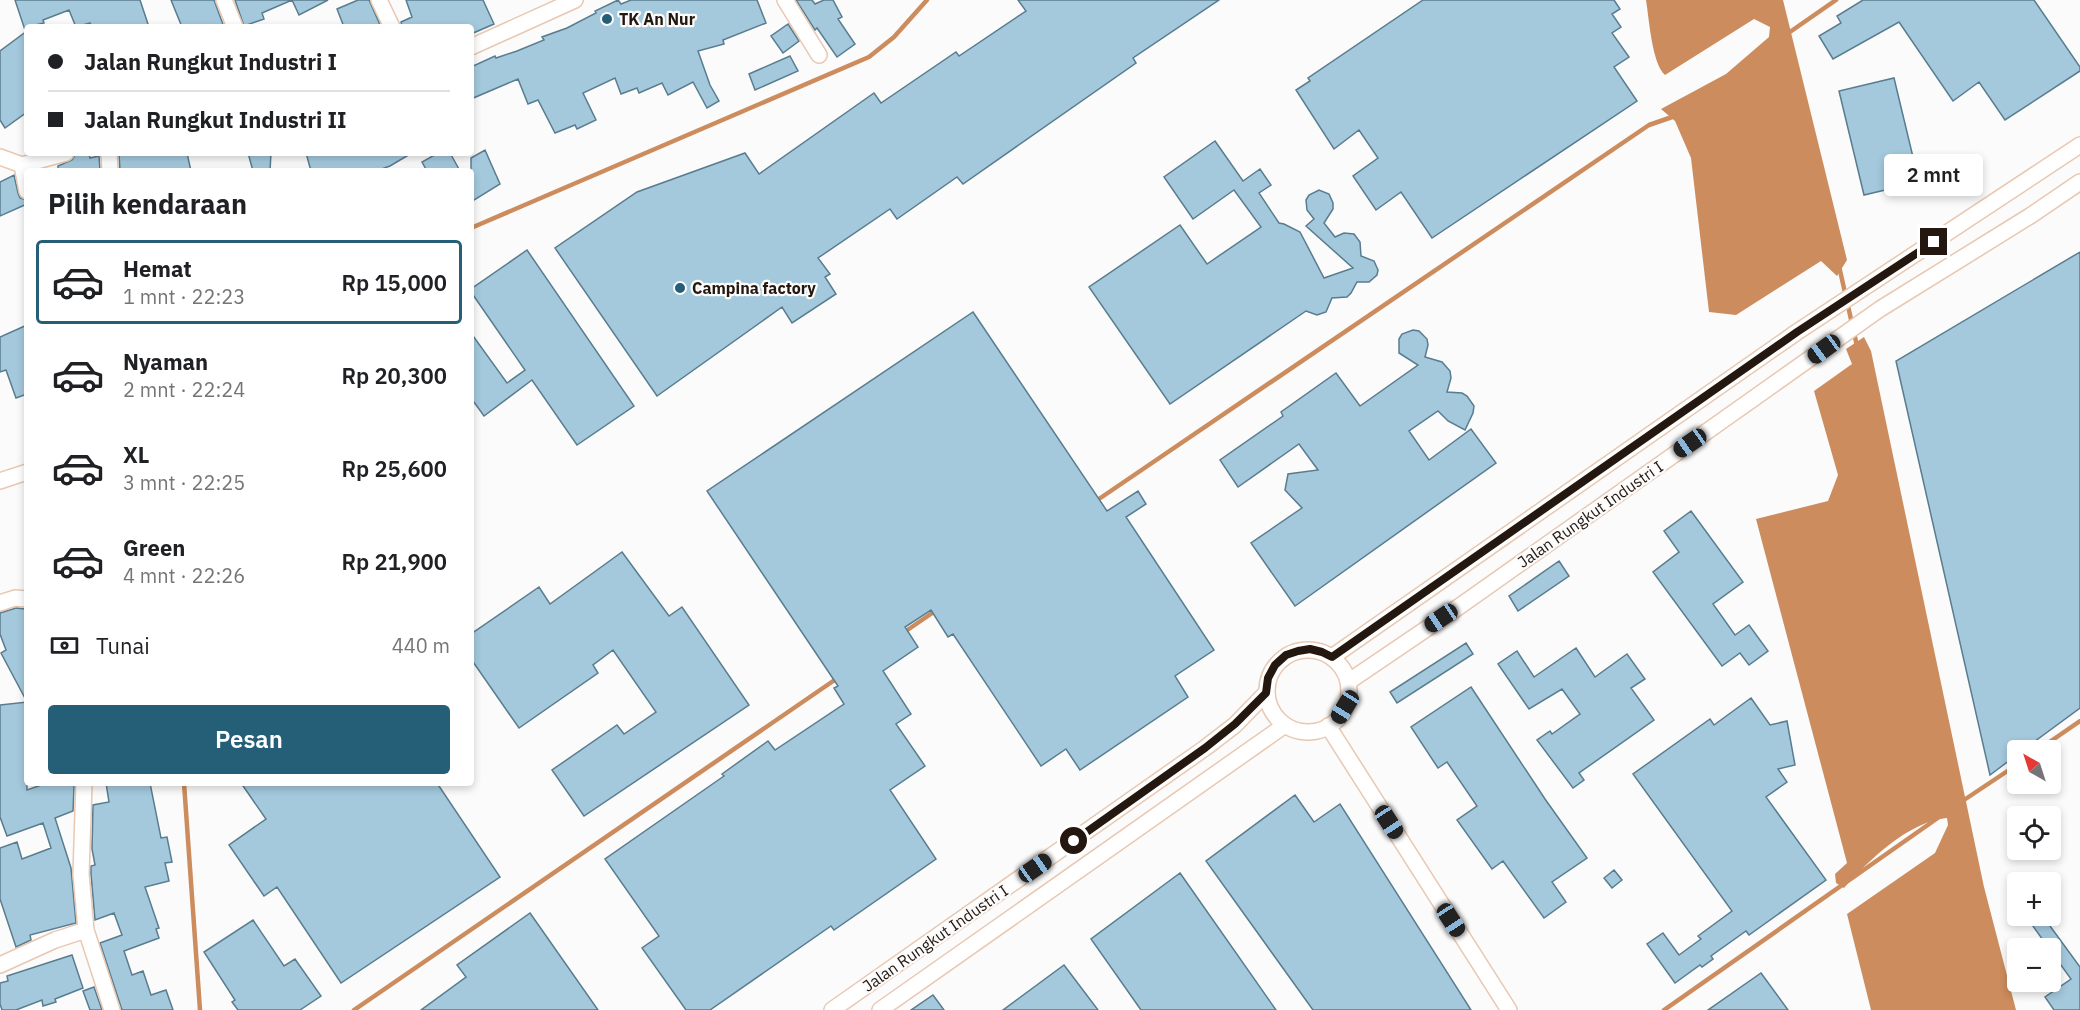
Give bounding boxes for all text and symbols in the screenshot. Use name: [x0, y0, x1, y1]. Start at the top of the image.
place label: TK An Nur: [619, 9, 696, 29]
marker: TK An Nur: [600, 12, 614, 26]
text: Jalan Rungkut Industri I: [84, 47, 337, 76]
text: Jalan Rungkut Industri II: [84, 105, 347, 134]
callout: 2 mnt: [1884, 155, 1984, 197]
text: 2 mnt: [1907, 161, 1960, 188]
text: Pilih kendaraan: [48, 186, 247, 221]
route end: [1920, 228, 1947, 255]
text: Hemat: [123, 254, 192, 283]
icon: car: [51, 255, 105, 309]
text: Rp 15,000: [341, 268, 447, 297]
place label: Campina factory: [692, 278, 816, 298]
marker: Campina factory: [673, 281, 687, 295]
text: 1 mnt · 22:23: [123, 283, 245, 310]
car: [1804, 331, 1844, 367]
text: Nyaman: [123, 347, 208, 376]
icon: car: [51, 348, 105, 402]
text: Rp 20,300: [341, 361, 447, 390]
text: 2 mnt · 22:24: [123, 376, 245, 403]
car: [1670, 425, 1710, 461]
text: XL: [123, 440, 149, 469]
icon: car: [51, 441, 105, 495]
text: Rp 25,600: [341, 454, 447, 483]
street label: Jalan Rungkut Industri I: [1513, 456, 1667, 572]
text: 3 mnt · 22:25: [123, 469, 245, 496]
text: Green: [123, 533, 185, 562]
icon: car: [51, 534, 105, 588]
text: Rp 21,900: [341, 547, 447, 576]
text: 4 mnt · 22:26: [123, 562, 245, 589]
car: [1421, 600, 1461, 636]
icon: cash: [48, 629, 81, 662]
text: Tunai: [96, 631, 150, 660]
text: 440 m: [392, 632, 450, 659]
car: [1328, 687, 1362, 727]
button: Pesan: [48, 705, 450, 774]
north arrow: [2007, 740, 2061, 794]
map controls: [2007, 740, 2061, 992]
car: [1372, 802, 1406, 842]
button: locate: [2007, 806, 2061, 860]
route start: [1060, 827, 1087, 854]
car: [1015, 850, 1055, 886]
button: +: [2007, 872, 2061, 926]
street label: Jalan Rungkut Industri I: [858, 880, 1012, 996]
car: [1434, 900, 1468, 940]
button: −: [2007, 938, 2061, 992]

